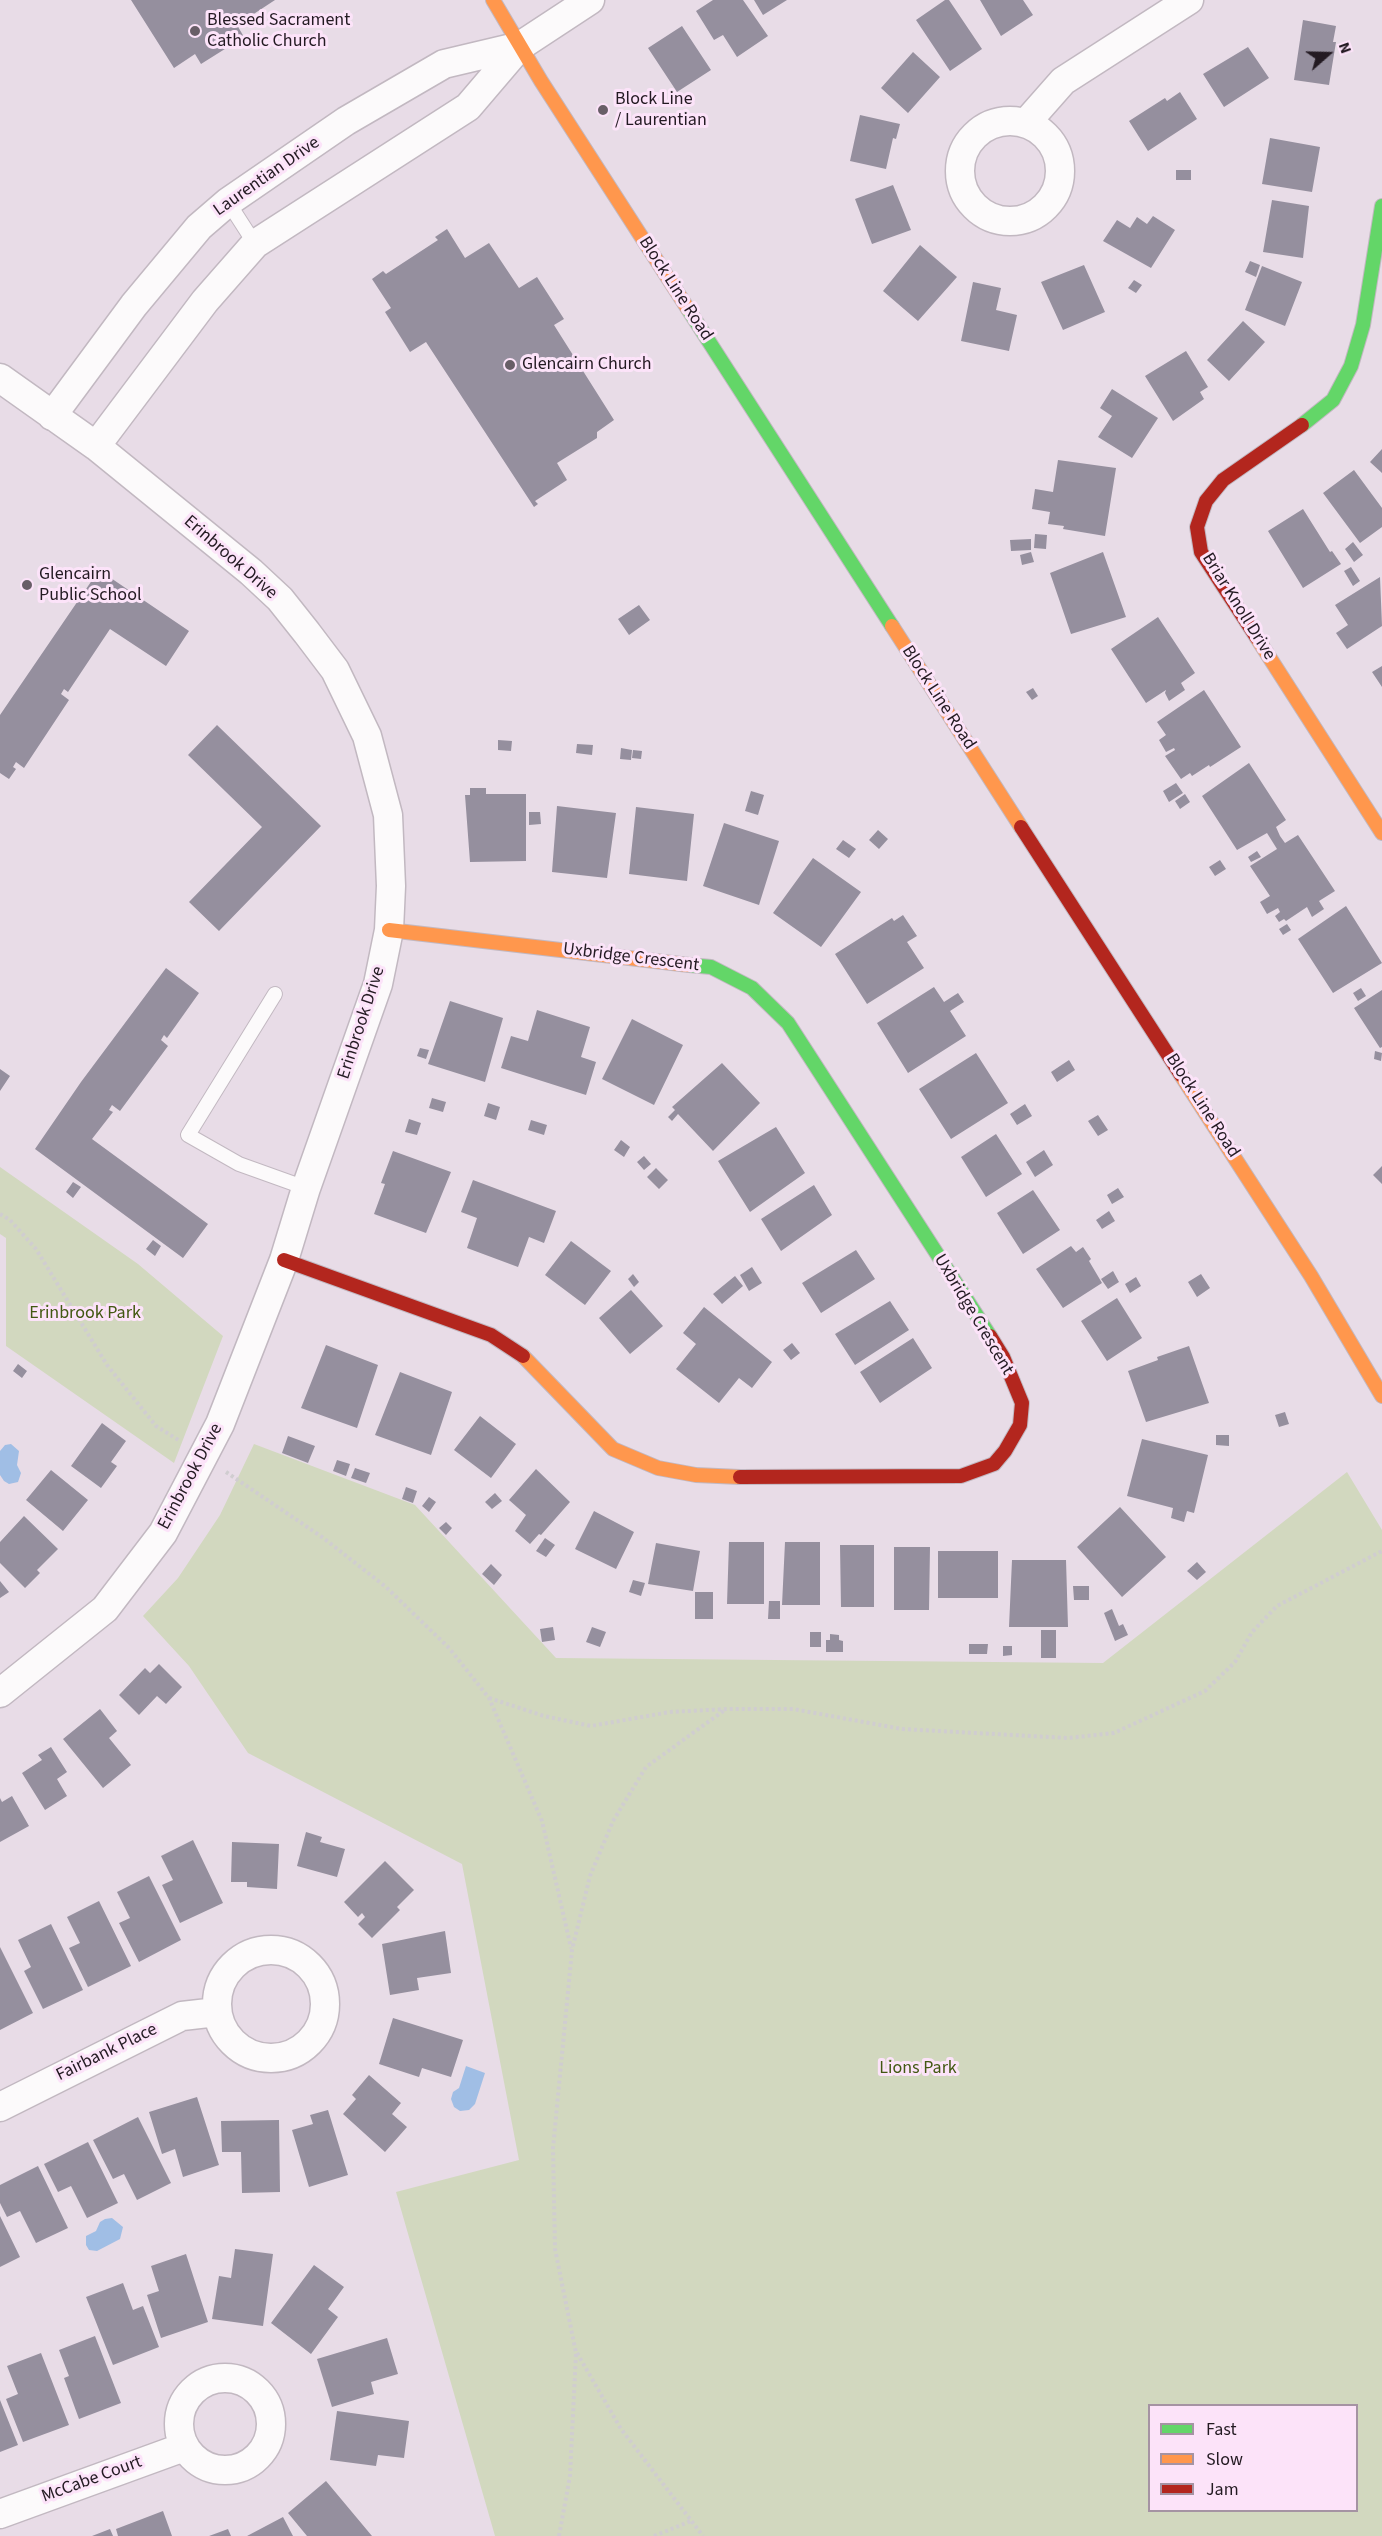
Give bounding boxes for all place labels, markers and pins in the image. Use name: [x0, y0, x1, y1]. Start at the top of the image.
place label: Blessed Sacrament Catholic Church: [207, 10, 350, 52]
marker: Blessed Sacrament Catholic Church: [188, 24, 202, 38]
place label: Block Line / Laurentian: [615, 89, 707, 132]
marker: Block Line / Laurentian: [596, 103, 610, 117]
place label: Glencairn Church: [522, 354, 652, 376]
marker: Glencairn Church: [503, 358, 517, 372]
place label: Glencairn Public School: [39, 564, 141, 606]
marker: Glencairn Public School: [20, 578, 34, 592]

